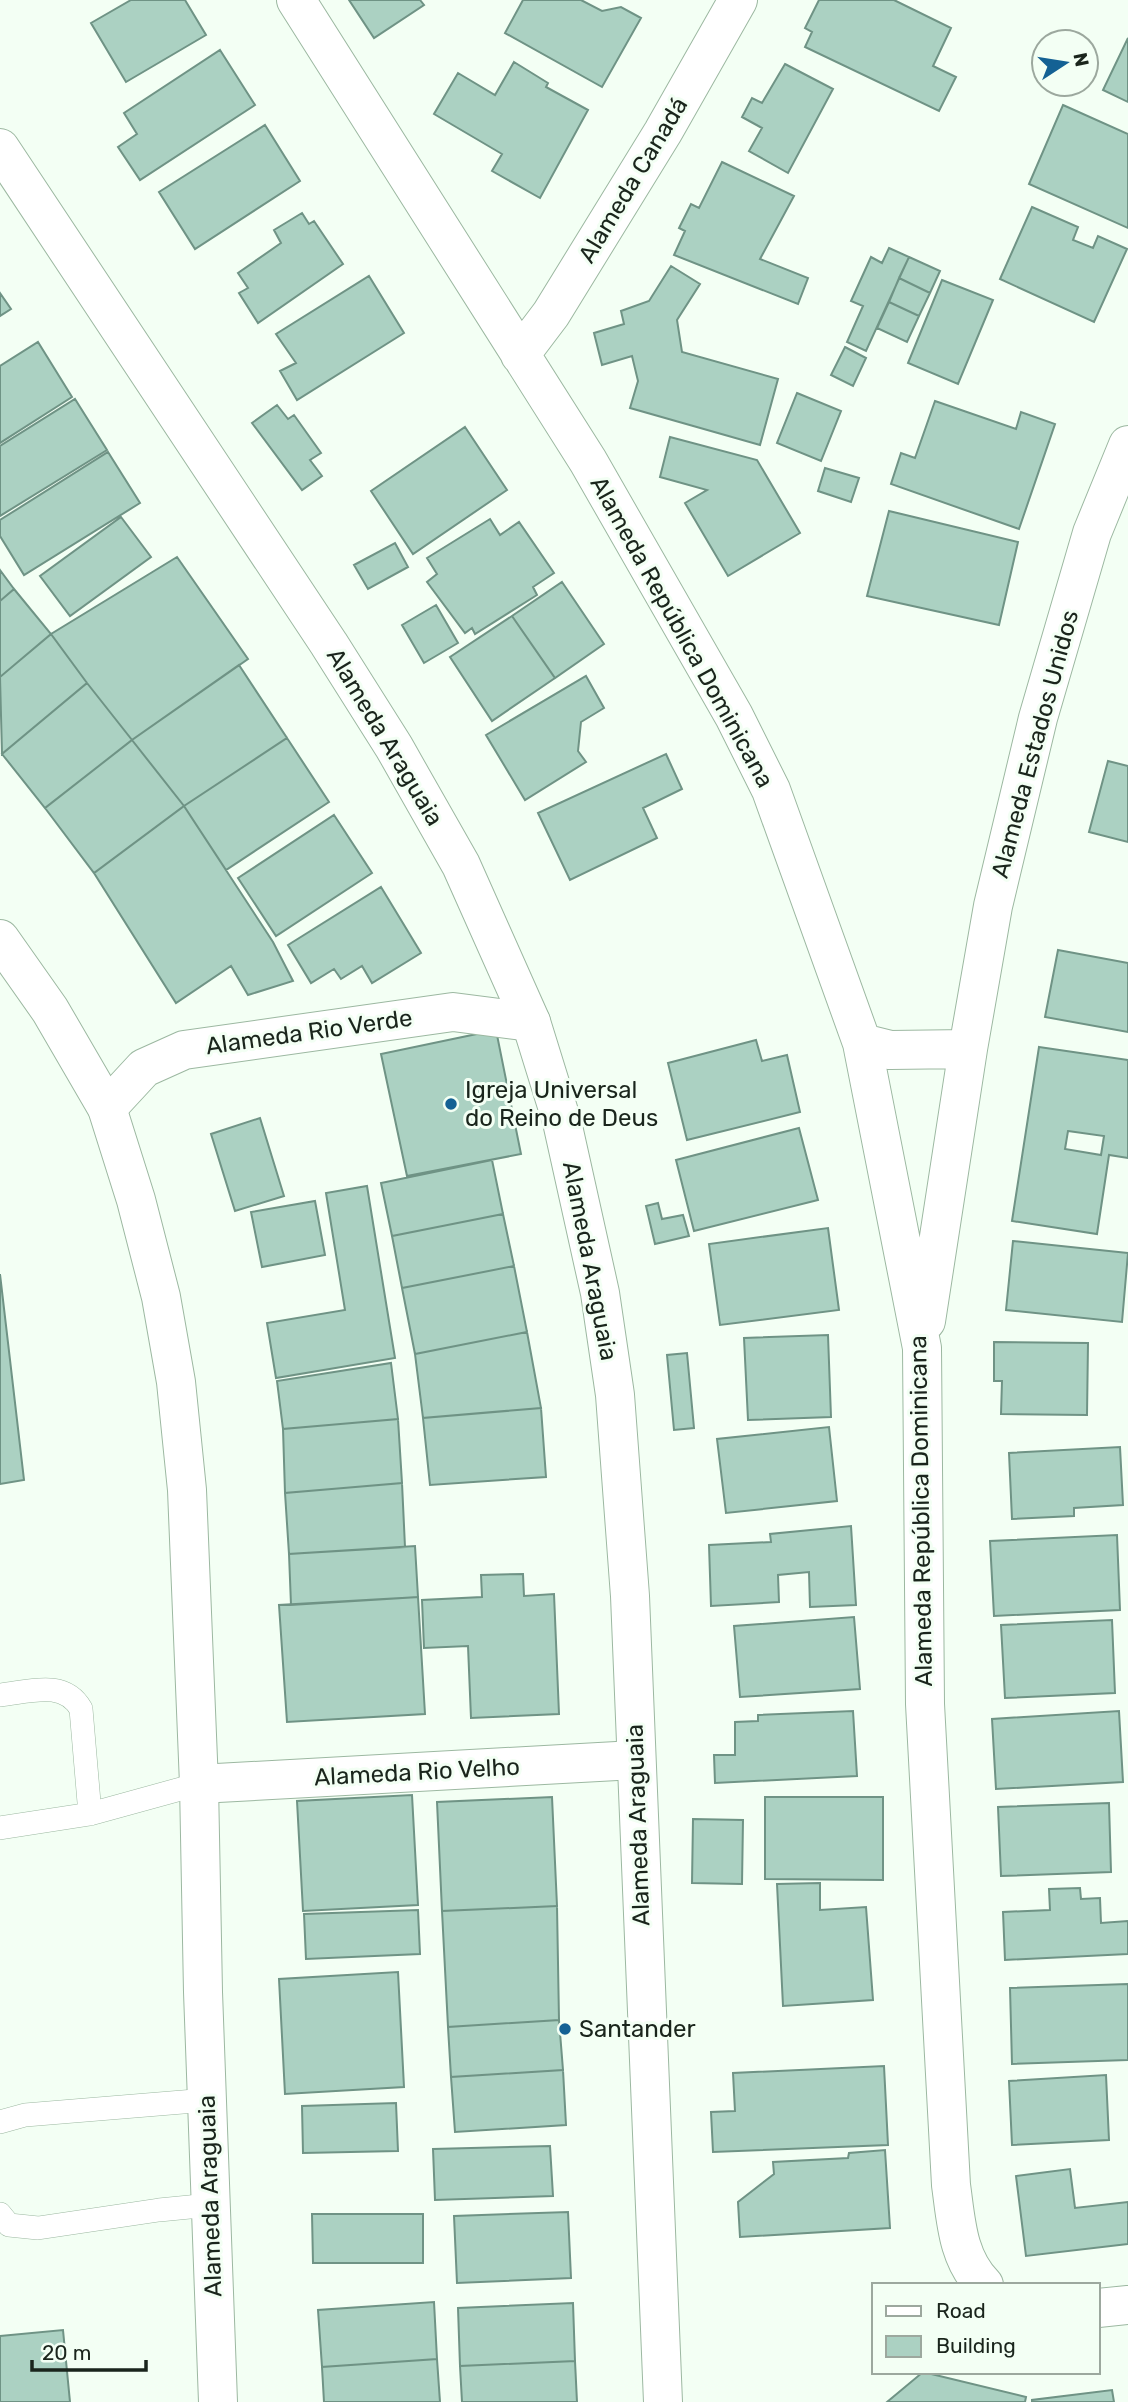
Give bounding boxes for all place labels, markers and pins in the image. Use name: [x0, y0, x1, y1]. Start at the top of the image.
place label: Igreja Universal do Reino de Deus: [465, 1076, 658, 1132]
marker: Igreja Universal do Reino de Deus: [443, 1096, 459, 1112]
place label: Santander: [579, 2015, 696, 2043]
marker: Santander: [557, 2021, 573, 2037]

